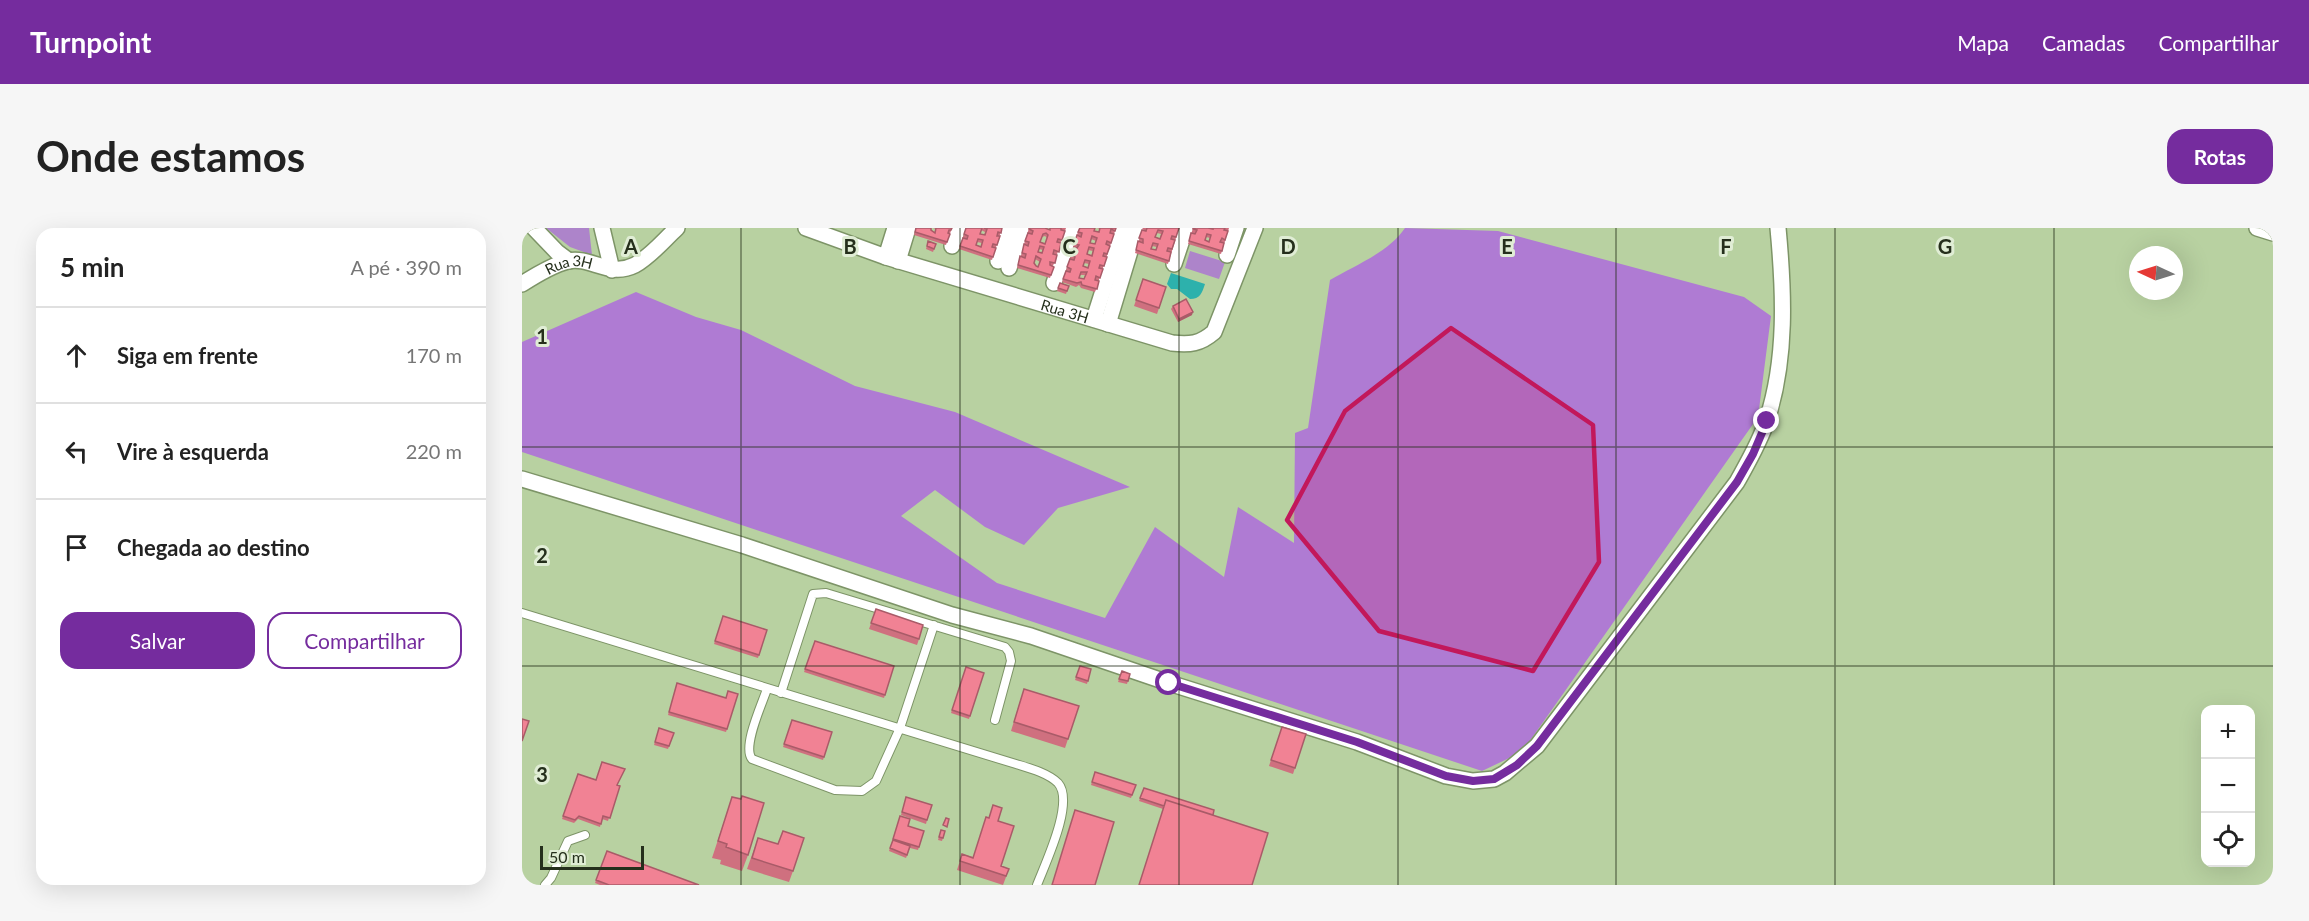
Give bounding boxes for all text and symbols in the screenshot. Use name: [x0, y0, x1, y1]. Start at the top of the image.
text: Turnpoint: [30, 25, 151, 59]
text: Mapa: [1957, 30, 2009, 55]
text: Camadas: [2042, 30, 2125, 55]
text: Compartilhar: [2158, 30, 2279, 55]
button: Rotas: [2167, 129, 2273, 184]
text: Onde estamos: [36, 131, 305, 181]
text: A: [623, 234, 638, 258]
text: B: [843, 234, 857, 258]
text: C: [1062, 234, 1076, 258]
text: D: [1280, 234, 1296, 258]
text: E: [1501, 234, 1513, 258]
text: F: [1720, 234, 1732, 258]
text: G: [1938, 234, 1952, 258]
north arrow: [2129, 246, 2183, 300]
text: 5 min: [60, 251, 124, 283]
street label: Rua 3H: [542, 251, 595, 278]
text: A pé · 390 m: [350, 255, 462, 279]
street label: Rua 3H: [1039, 295, 1091, 326]
text: 1: [536, 324, 548, 348]
icon: ahead: [60, 339, 93, 372]
text: Siga em frente: [117, 342, 258, 369]
text: 170 m: [406, 343, 462, 367]
route end: [1753, 407, 1779, 433]
icon: left: [60, 435, 93, 468]
text: Vire à esquerda: [117, 438, 269, 465]
text: 220 m: [406, 439, 462, 463]
icon: arrive: [60, 531, 93, 564]
text: Chegada ao destino: [117, 534, 310, 561]
text: 2: [536, 543, 548, 567]
button: Salvar: [60, 612, 255, 669]
button: Compartilhar: [267, 612, 462, 669]
route start: [1155, 669, 1181, 695]
map controls: [2201, 705, 2255, 867]
button: +: [2201, 705, 2255, 759]
button: −: [2201, 759, 2255, 813]
text: 3: [536, 762, 548, 786]
button: locate: [2201, 813, 2255, 867]
scale bar: [540, 843, 644, 870]
text: 50 m: [549, 847, 585, 866]

